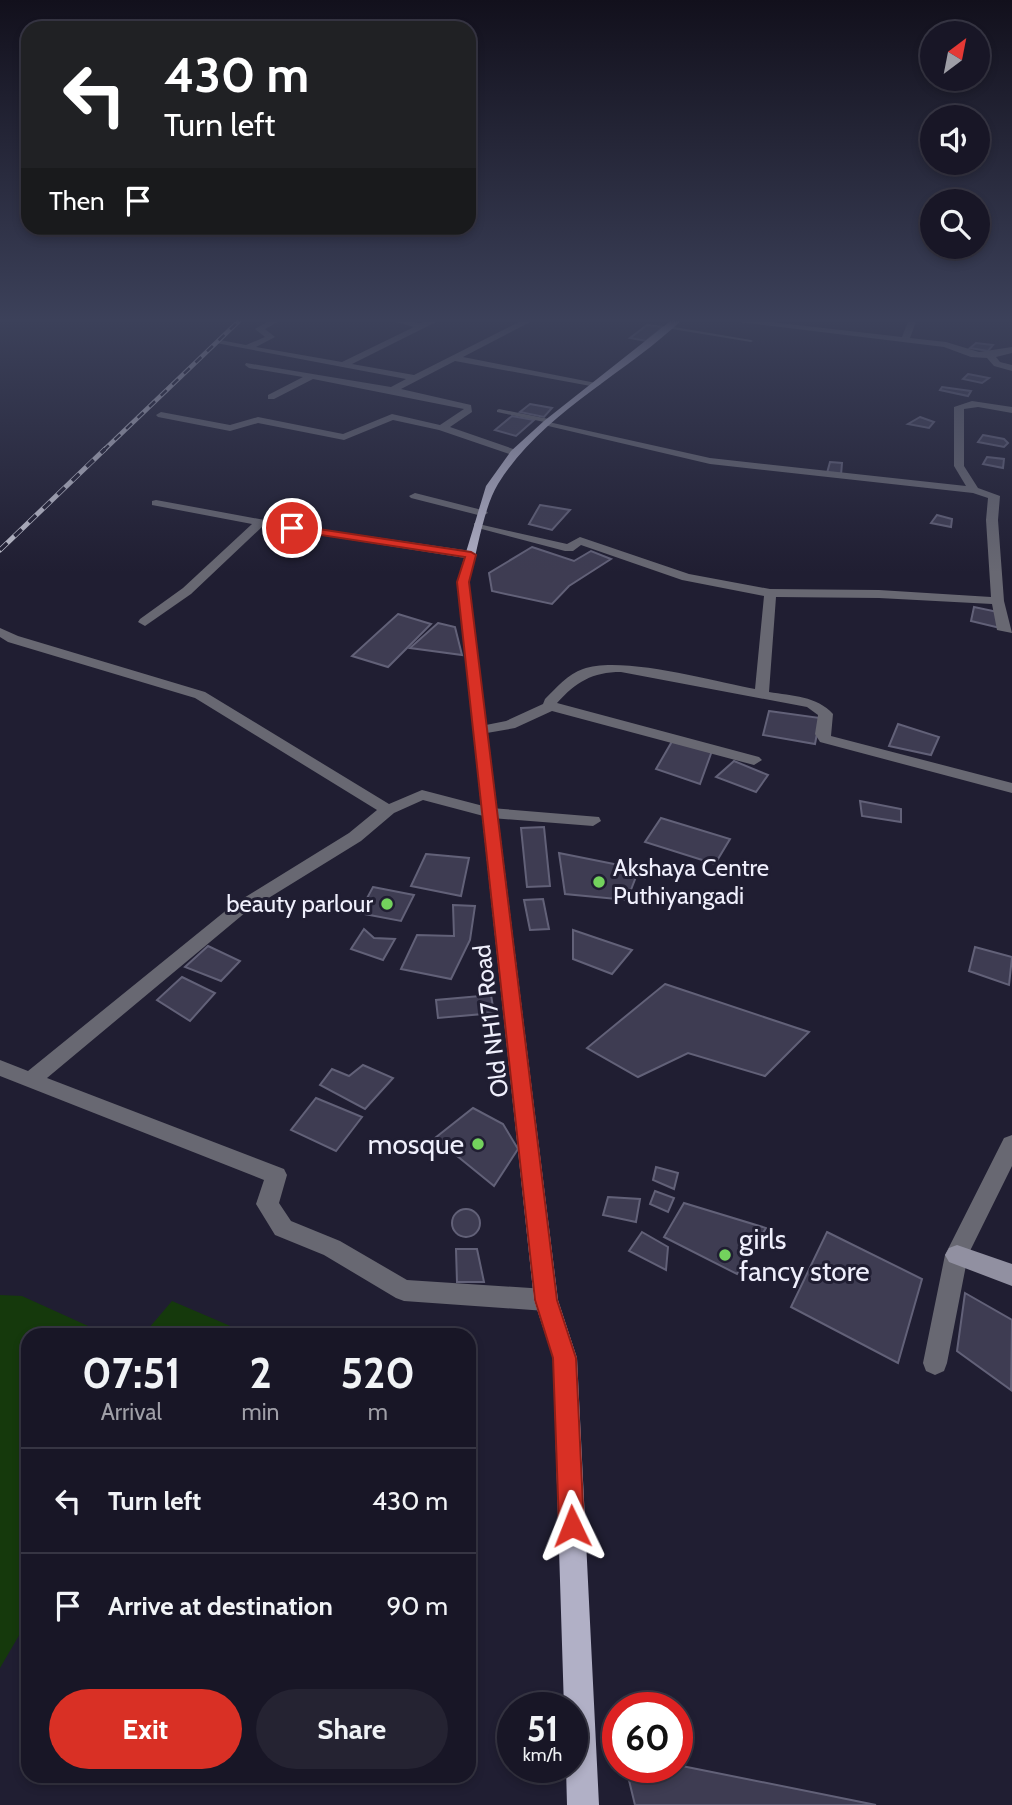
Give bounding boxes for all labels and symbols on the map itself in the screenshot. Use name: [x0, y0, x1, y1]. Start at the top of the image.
north arrow: [920, 21, 990, 91]
pin: [262, 498, 322, 558]
place label: Akshaya Centre Puthiyangadi: [613, 853, 769, 910]
marker: Akshaya Centre Puthiyangadi: [591, 874, 607, 890]
place label: beauty parlour: [226, 889, 373, 918]
marker: beauty parlour: [379, 896, 395, 912]
street label: Old NH17 Road: [467, 943, 514, 1099]
place label: mosque: [368, 1127, 464, 1161]
marker: mosque: [470, 1136, 486, 1152]
place label: girls fancy store: [739, 1222, 870, 1288]
marker: girls fancy store: [717, 1247, 733, 1263]
position arrow: [535, 1489, 609, 1563]
speed limit sign: 60: [602, 1692, 693, 1783]

